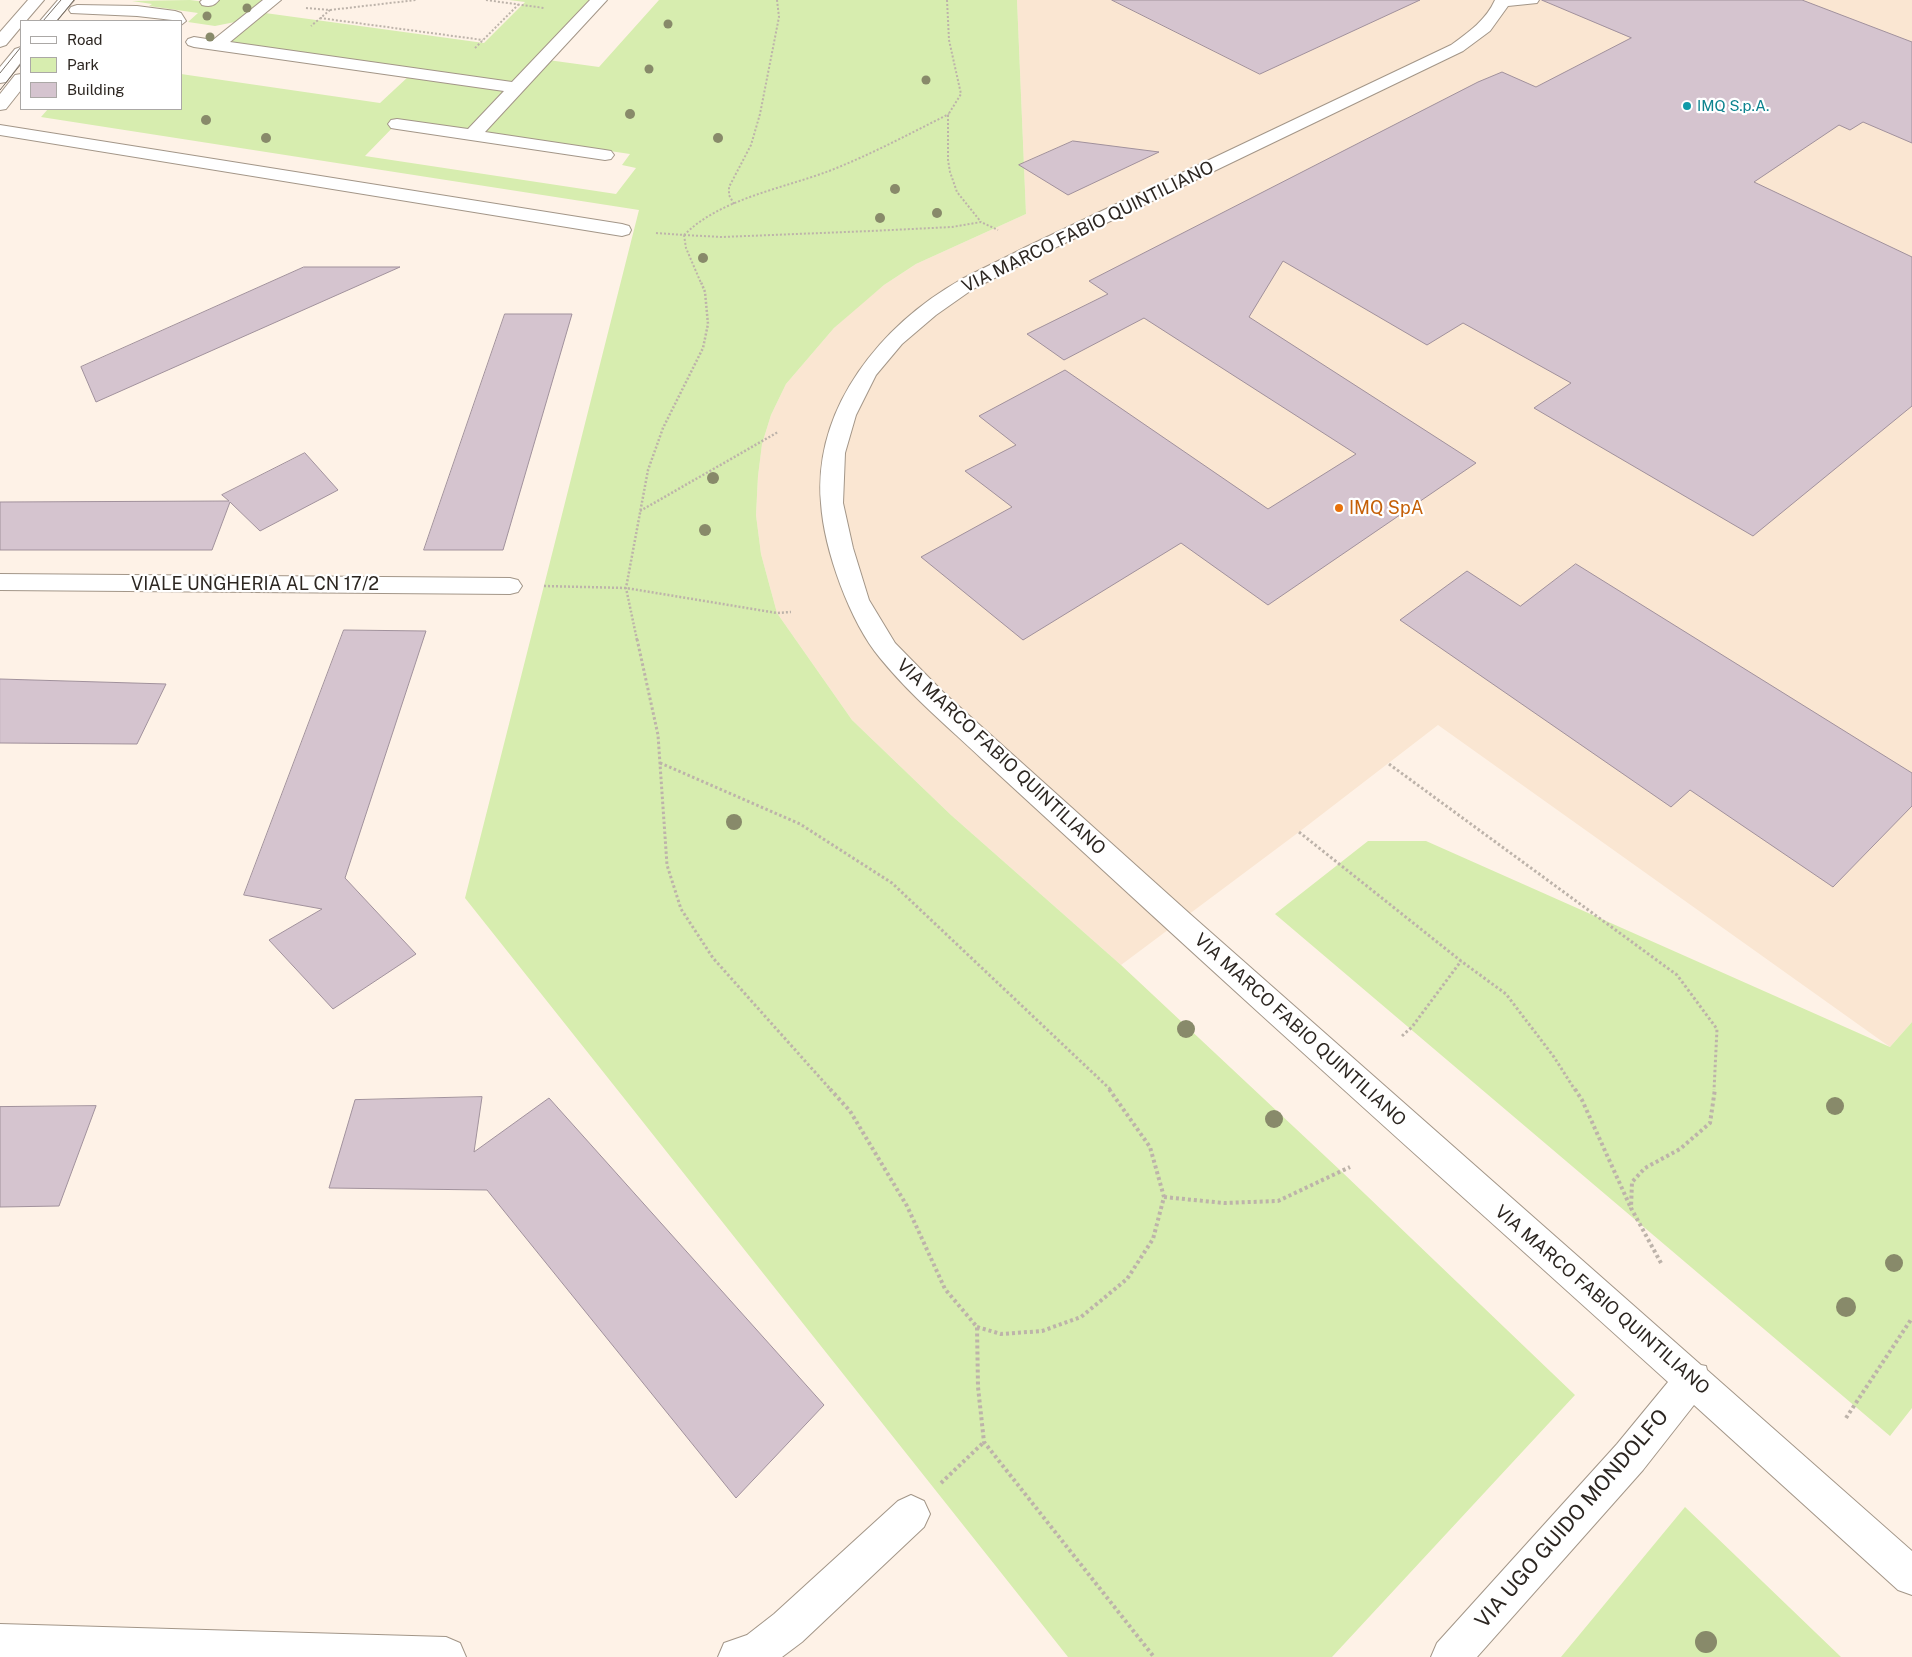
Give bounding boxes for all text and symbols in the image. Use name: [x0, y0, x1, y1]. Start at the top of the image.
legend: [20, 20, 182, 110]
text: Road: [67, 31, 103, 48]
text: Park: [67, 56, 99, 73]
text: Building: [67, 81, 125, 98]
place label: IMQ S.p.A.: [1697, 97, 1769, 115]
marker: IMQ S.p.A.: [1681, 100, 1693, 112]
street label: VIA MARCO FABIO QUINTILIANO: [959, 156, 1217, 298]
place label: IMQ SpA: [1349, 497, 1423, 519]
marker: IMQ SpA: [1333, 502, 1345, 514]
street label: VIALE UNGHERIA AL CN 17/2: [131, 573, 379, 595]
street label: VIA MARCO FABIO QUINTILIANO: [892, 654, 1110, 860]
street label: VIA MARCO FABIO QUINTILIANO: [1190, 929, 1410, 1131]
street label: VIA MARCO FABIO QUINTILIANO: [1490, 1201, 1714, 1399]
street label: VIA UGO GUIDO MONDOLFO: [1470, 1404, 1674, 1634]

